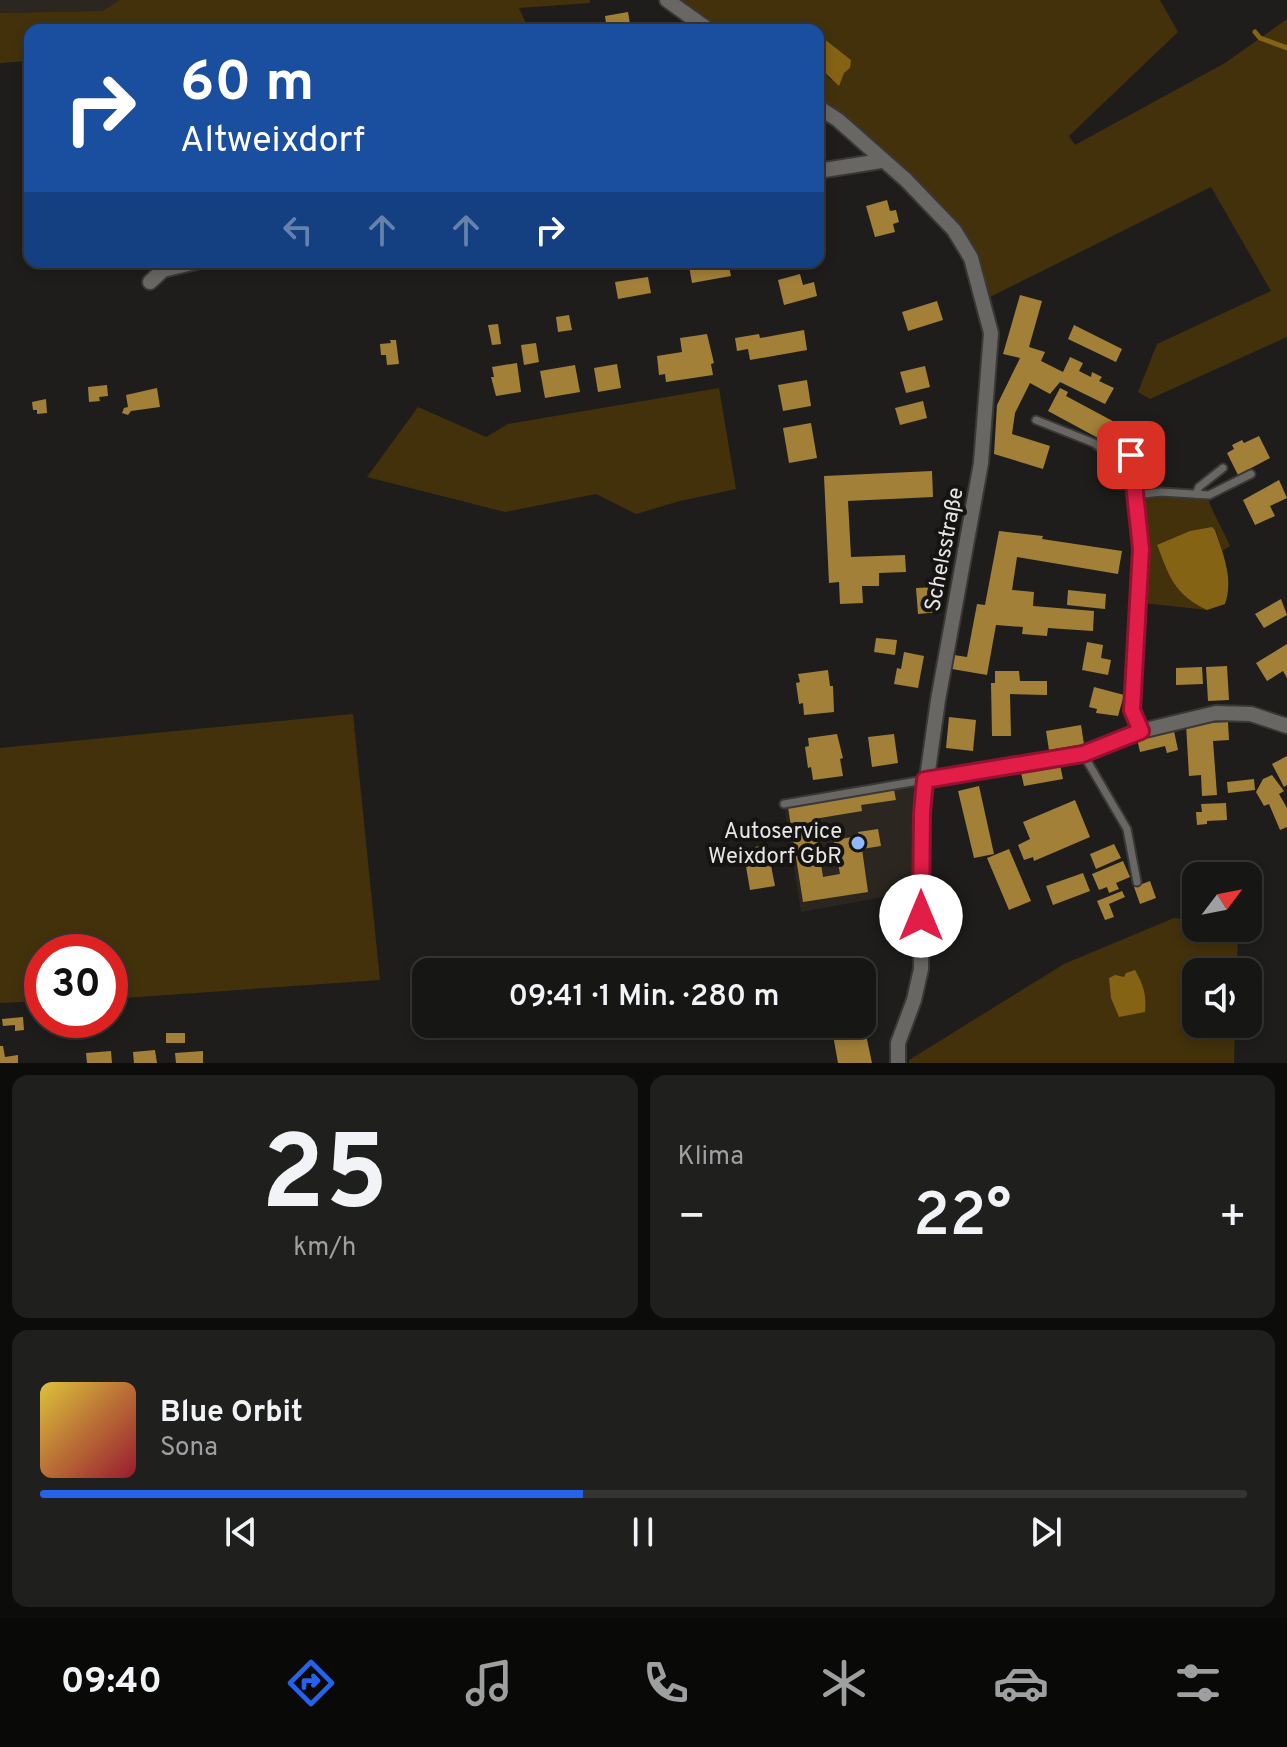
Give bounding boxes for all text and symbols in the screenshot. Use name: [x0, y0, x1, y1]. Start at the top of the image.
text: 60 m: [180, 50, 314, 120]
icon: right: [48, 56, 152, 160]
text: Altweixdorf: [180, 119, 365, 165]
icon: left: [276, 208, 320, 252]
icon: ahead: [360, 208, 404, 252]
icon: ahead: [444, 208, 488, 252]
icon: right: [528, 208, 572, 252]
pin: [1097, 421, 1165, 489]
icon: arrive: [1109, 433, 1153, 477]
street label: Schelsstraße: [920, 485, 971, 614]
place label: Autoservice Weixdorf GbR: [708, 819, 842, 871]
marker: Autoservice Weixdorf GbR: [849, 834, 867, 852]
north arrow: [1182, 862, 1262, 942]
map controls: [1182, 862, 1262, 1038]
position arrow: [879, 874, 963, 958]
speed limit sign: 30: [24, 934, 128, 1038]
button: sound: [1182, 958, 1262, 1038]
text: 09:41 · 1 Min. · 280 m: [509, 979, 779, 1016]
text: 25: [261, 1114, 388, 1246]
text: Klima: [678, 1141, 744, 1174]
text: 22°: [913, 1181, 1011, 1257]
text: −: [678, 1191, 706, 1247]
text: +: [1219, 1191, 1247, 1247]
text: km/h: [293, 1232, 356, 1265]
text: Blue Orbit: [160, 1395, 303, 1432]
text: Sona: [160, 1432, 218, 1465]
icon: previous: [219, 1510, 263, 1554]
icon: pause: [621, 1510, 665, 1554]
icon: next: [1024, 1510, 1068, 1554]
icon: directions: [283, 1655, 339, 1711]
icon: music: [461, 1655, 517, 1711]
icon: phone: [638, 1655, 694, 1711]
icon: climate: [816, 1655, 872, 1711]
icon: car: [993, 1655, 1049, 1711]
icon: filters: [1170, 1655, 1226, 1711]
text: 09:40: [61, 1660, 162, 1706]

